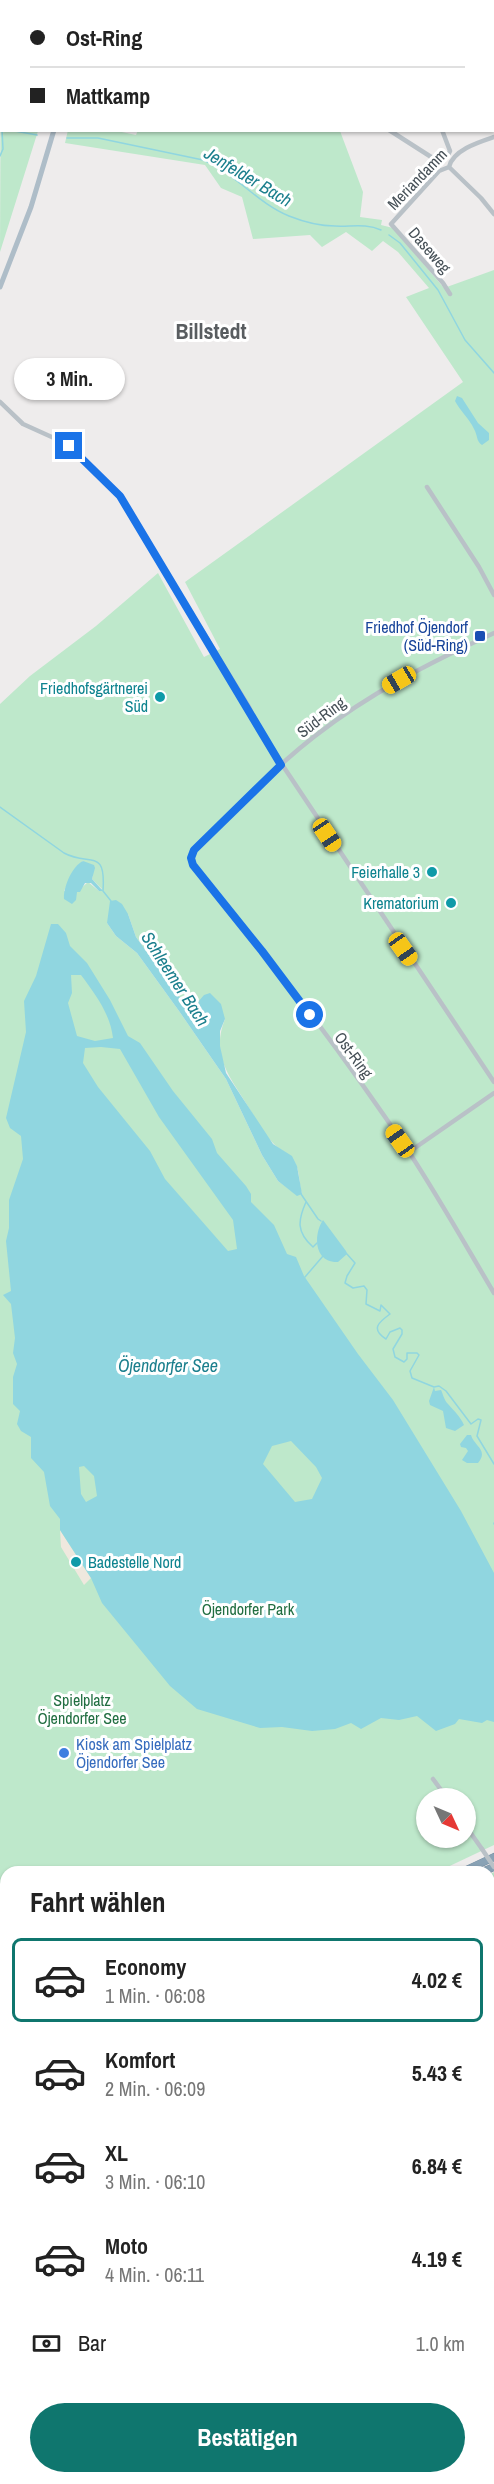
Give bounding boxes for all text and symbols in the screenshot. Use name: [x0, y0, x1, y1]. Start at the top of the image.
text: Ost-Ring: [66, 23, 142, 53]
text: Mattkamp: [66, 81, 150, 111]
water label: Jenfelder Bach: [199, 140, 297, 213]
street label: Meriandamm: [382, 144, 452, 214]
street label: Daseweg: [404, 222, 457, 278]
district label: Billstedt: [175, 316, 247, 346]
callout: 3 Min.: [14, 359, 124, 401]
text: 3 Min.: [46, 365, 93, 392]
route end: [55, 432, 82, 459]
place label: Friedhof Öjendorf (Süd-Ring): [365, 616, 468, 656]
marker: Friedhof Öjendorf (Süd-Ring): [473, 629, 487, 643]
car: [379, 663, 419, 697]
place label: Friedhofsgärtnerei Süd: [40, 677, 148, 717]
marker: Friedhofsgärtnerei Süd: [153, 690, 167, 704]
street label: Süd-Ring: [292, 691, 350, 742]
car: [309, 815, 345, 855]
place label: Feierhalle 3: [351, 861, 420, 883]
marker: Feierhalle 3: [425, 865, 439, 879]
place label: Krematorium: [363, 892, 439, 914]
marker: Krematorium: [444, 896, 458, 910]
water label: Schleemer Bach: [135, 927, 215, 1031]
car: [385, 929, 421, 969]
route start: [296, 1001, 323, 1028]
street label: Ost-Ring: [330, 1027, 379, 1083]
car: [382, 1121, 418, 1161]
water label: Öjendorfer See: [118, 1353, 218, 1378]
place label: Badestelle Nord: [88, 1551, 181, 1573]
marker: Badestelle Nord: [69, 1555, 83, 1569]
park label: Öjendorfer Park: [202, 1598, 295, 1620]
park label: Spielplatz Öjendorfer See: [38, 1689, 126, 1729]
place label: Kiosk am Spielplatz Öjendorfer See: [76, 1733, 192, 1773]
marker: Kiosk am Spielplatz Öjendorfer See: [57, 1746, 71, 1760]
north arrow: [416, 1788, 476, 1848]
map controls: [416, 1788, 476, 1848]
text: Fahrt wählen: [30, 1884, 166, 1920]
text: Economy: [105, 1952, 186, 1982]
icon: car: [33, 1953, 87, 2007]
text: 4.02 €: [412, 1965, 462, 1995]
text: 1 Min. · 06:08: [105, 1982, 205, 2009]
text: Komfort: [105, 2045, 175, 2075]
icon: car: [33, 2046, 87, 2100]
text: 5.43 €: [412, 2058, 462, 2088]
text: 2 Min. · 06:09: [105, 2075, 205, 2102]
text: XL: [105, 2138, 128, 2168]
icon: car: [33, 2139, 87, 2193]
text: 6.84 €: [412, 2151, 462, 2181]
text: 3 Min. · 06:10: [105, 2168, 205, 2195]
text: Moto: [105, 2231, 148, 2261]
icon: car: [33, 2232, 87, 2286]
text: 4.19 €: [412, 2244, 462, 2274]
text: 4 Min. · 06:11: [105, 2261, 204, 2288]
icon: cash: [30, 2327, 63, 2360]
text: Bar: [78, 2328, 106, 2358]
text: 1.0 km: [416, 2330, 465, 2357]
button: Bestätigen: [30, 2403, 465, 2472]

